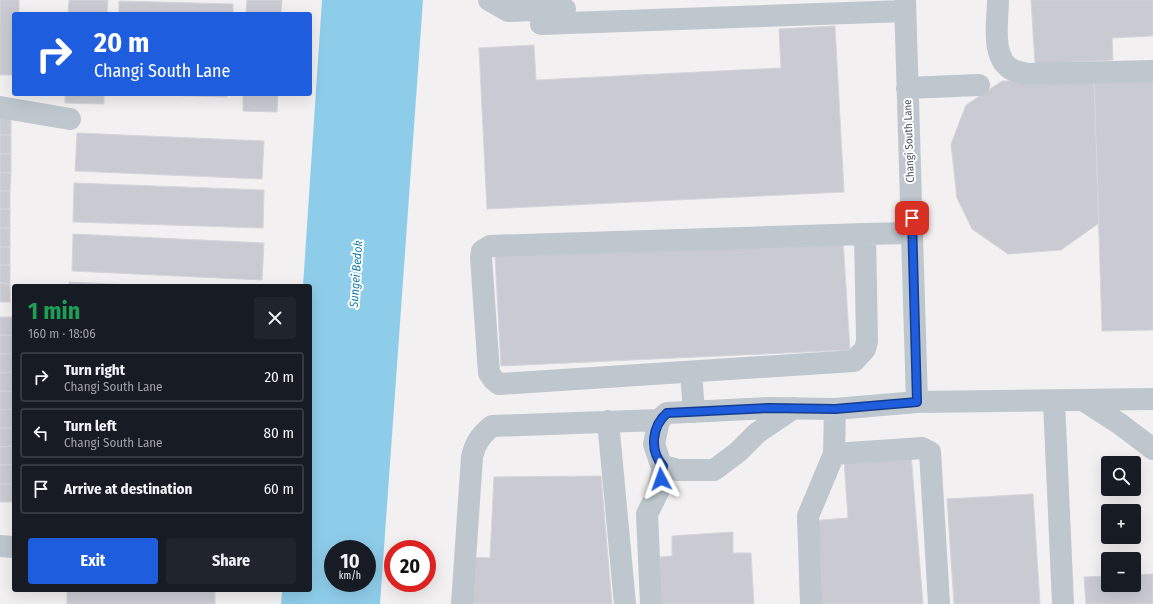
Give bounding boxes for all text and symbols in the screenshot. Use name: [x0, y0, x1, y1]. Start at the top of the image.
text: 20 m: [94, 26, 149, 59]
icon: right: [28, 28, 80, 80]
text: Changi South Lane: [94, 60, 230, 82]
street label: Changi South Lane: [901, 99, 917, 183]
pin: [895, 201, 929, 235]
icon: arrive: [901, 207, 923, 229]
water label: Sungei Bedok: [347, 240, 365, 309]
text: 1 min: [28, 297, 80, 325]
button: close: [254, 297, 296, 339]
text: 160 m · 18:06: [28, 326, 96, 341]
text: Turn right: [64, 361, 125, 379]
icon: right: [30, 366, 52, 388]
text: 20 m: [265, 368, 294, 386]
text: Changi South Lane: [64, 379, 163, 394]
text: Turn left: [64, 417, 117, 435]
icon: left: [30, 422, 52, 444]
text: 80 m: [264, 424, 294, 442]
text: Changi South Lane: [64, 435, 163, 450]
map controls: [1101, 456, 1141, 592]
button: search: [1101, 456, 1141, 496]
position arrow: [640, 458, 682, 500]
icon: arrive: [30, 478, 52, 500]
text: Arrive at destination: [64, 480, 192, 498]
text: 60 m: [264, 480, 294, 498]
button: +: [1101, 504, 1141, 544]
button: Exit: [28, 538, 158, 584]
button: Share: [166, 538, 296, 584]
speed limit sign: 20: [384, 540, 436, 592]
text: 10: [340, 549, 360, 573]
button: −: [1101, 552, 1141, 592]
text: km/h: [339, 570, 361, 582]

